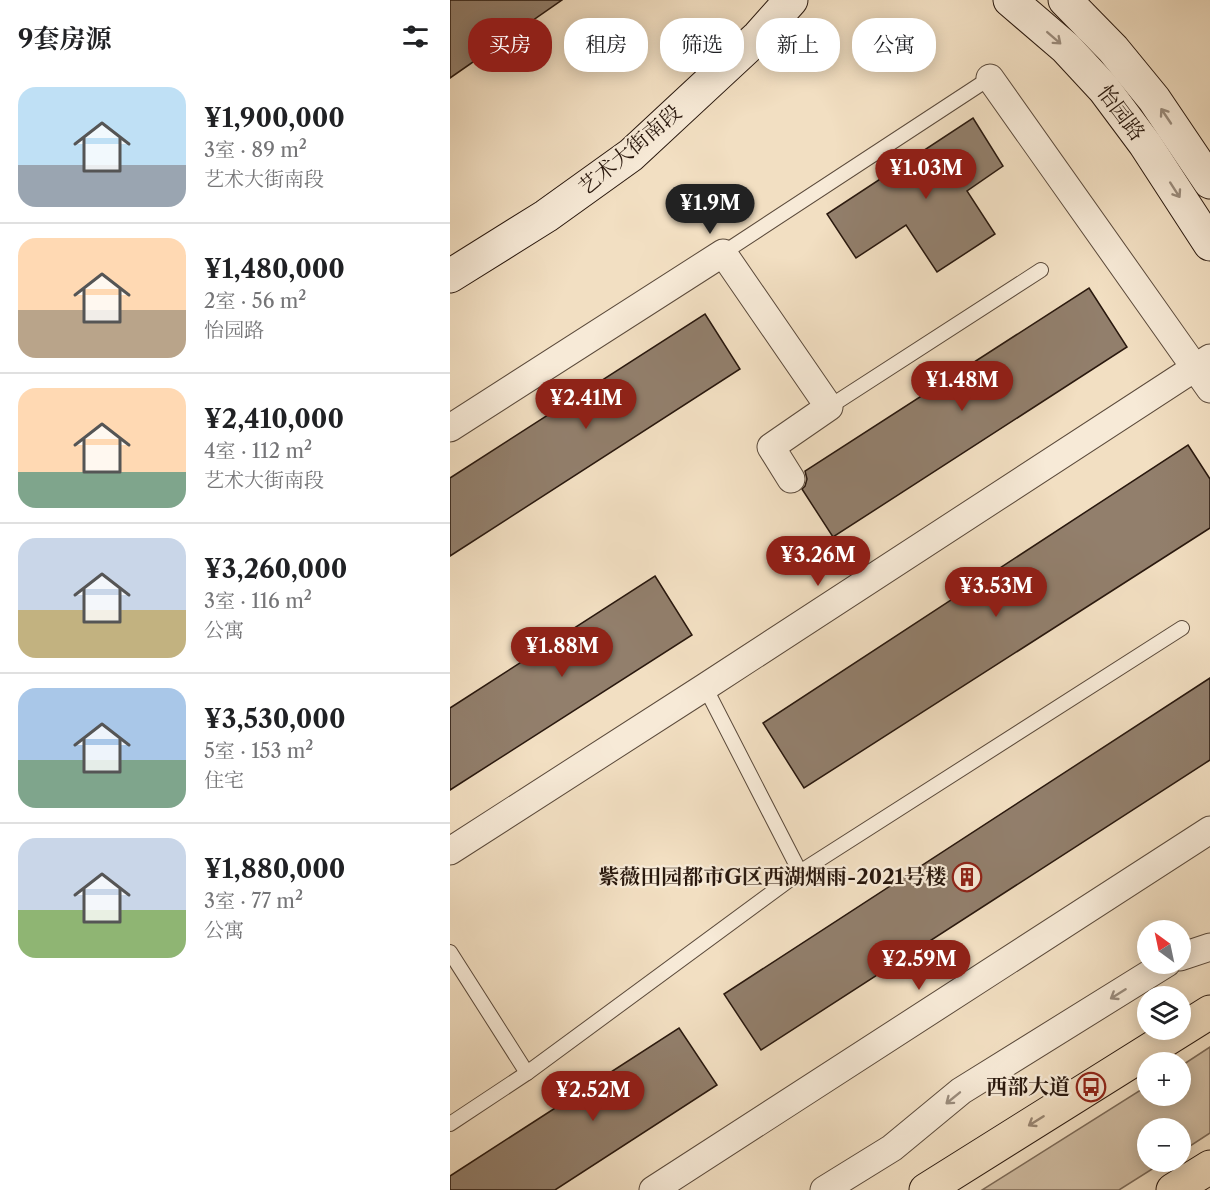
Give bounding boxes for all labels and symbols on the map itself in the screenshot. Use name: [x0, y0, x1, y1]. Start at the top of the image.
one-way arrow: [1046, 31, 1061, 45]
street label: 怡园路: [1092, 80, 1150, 145]
street label: 艺术大街南段: [573, 100, 686, 200]
one-way arrow: [1160, 109, 1172, 125]
pin: ¥1.03M: [877, 149, 975, 200]
one-way arrow: [1169, 181, 1181, 198]
pin: ¥1.9M: [668, 184, 752, 235]
pin: ¥1.48M: [913, 361, 1011, 412]
pin: ¥2.41M: [537, 379, 635, 430]
pin: ¥3.26M: [769, 536, 867, 587]
pin: ¥3.53M: [947, 567, 1045, 618]
pin: ¥1.88M: [513, 627, 611, 678]
building icon: 紫薇田园都市G区西湖烟雨-2021号楼: [951, 861, 983, 893]
place label: 紫薇田园都市G区西湖烟雨-2021号楼: [598, 864, 946, 889]
north arrow: [1137, 920, 1191, 974]
pin: ¥2.59M: [870, 940, 968, 991]
one-way arrow: [1110, 988, 1127, 1000]
pin: ¥2.52M: [544, 1071, 642, 1122]
bus stop icon: 西部大道: [1075, 1071, 1107, 1103]
place label: 西部大道: [986, 1074, 1070, 1099]
one-way arrow: [945, 1092, 961, 1105]
one-way arrow: [1028, 1116, 1045, 1128]

